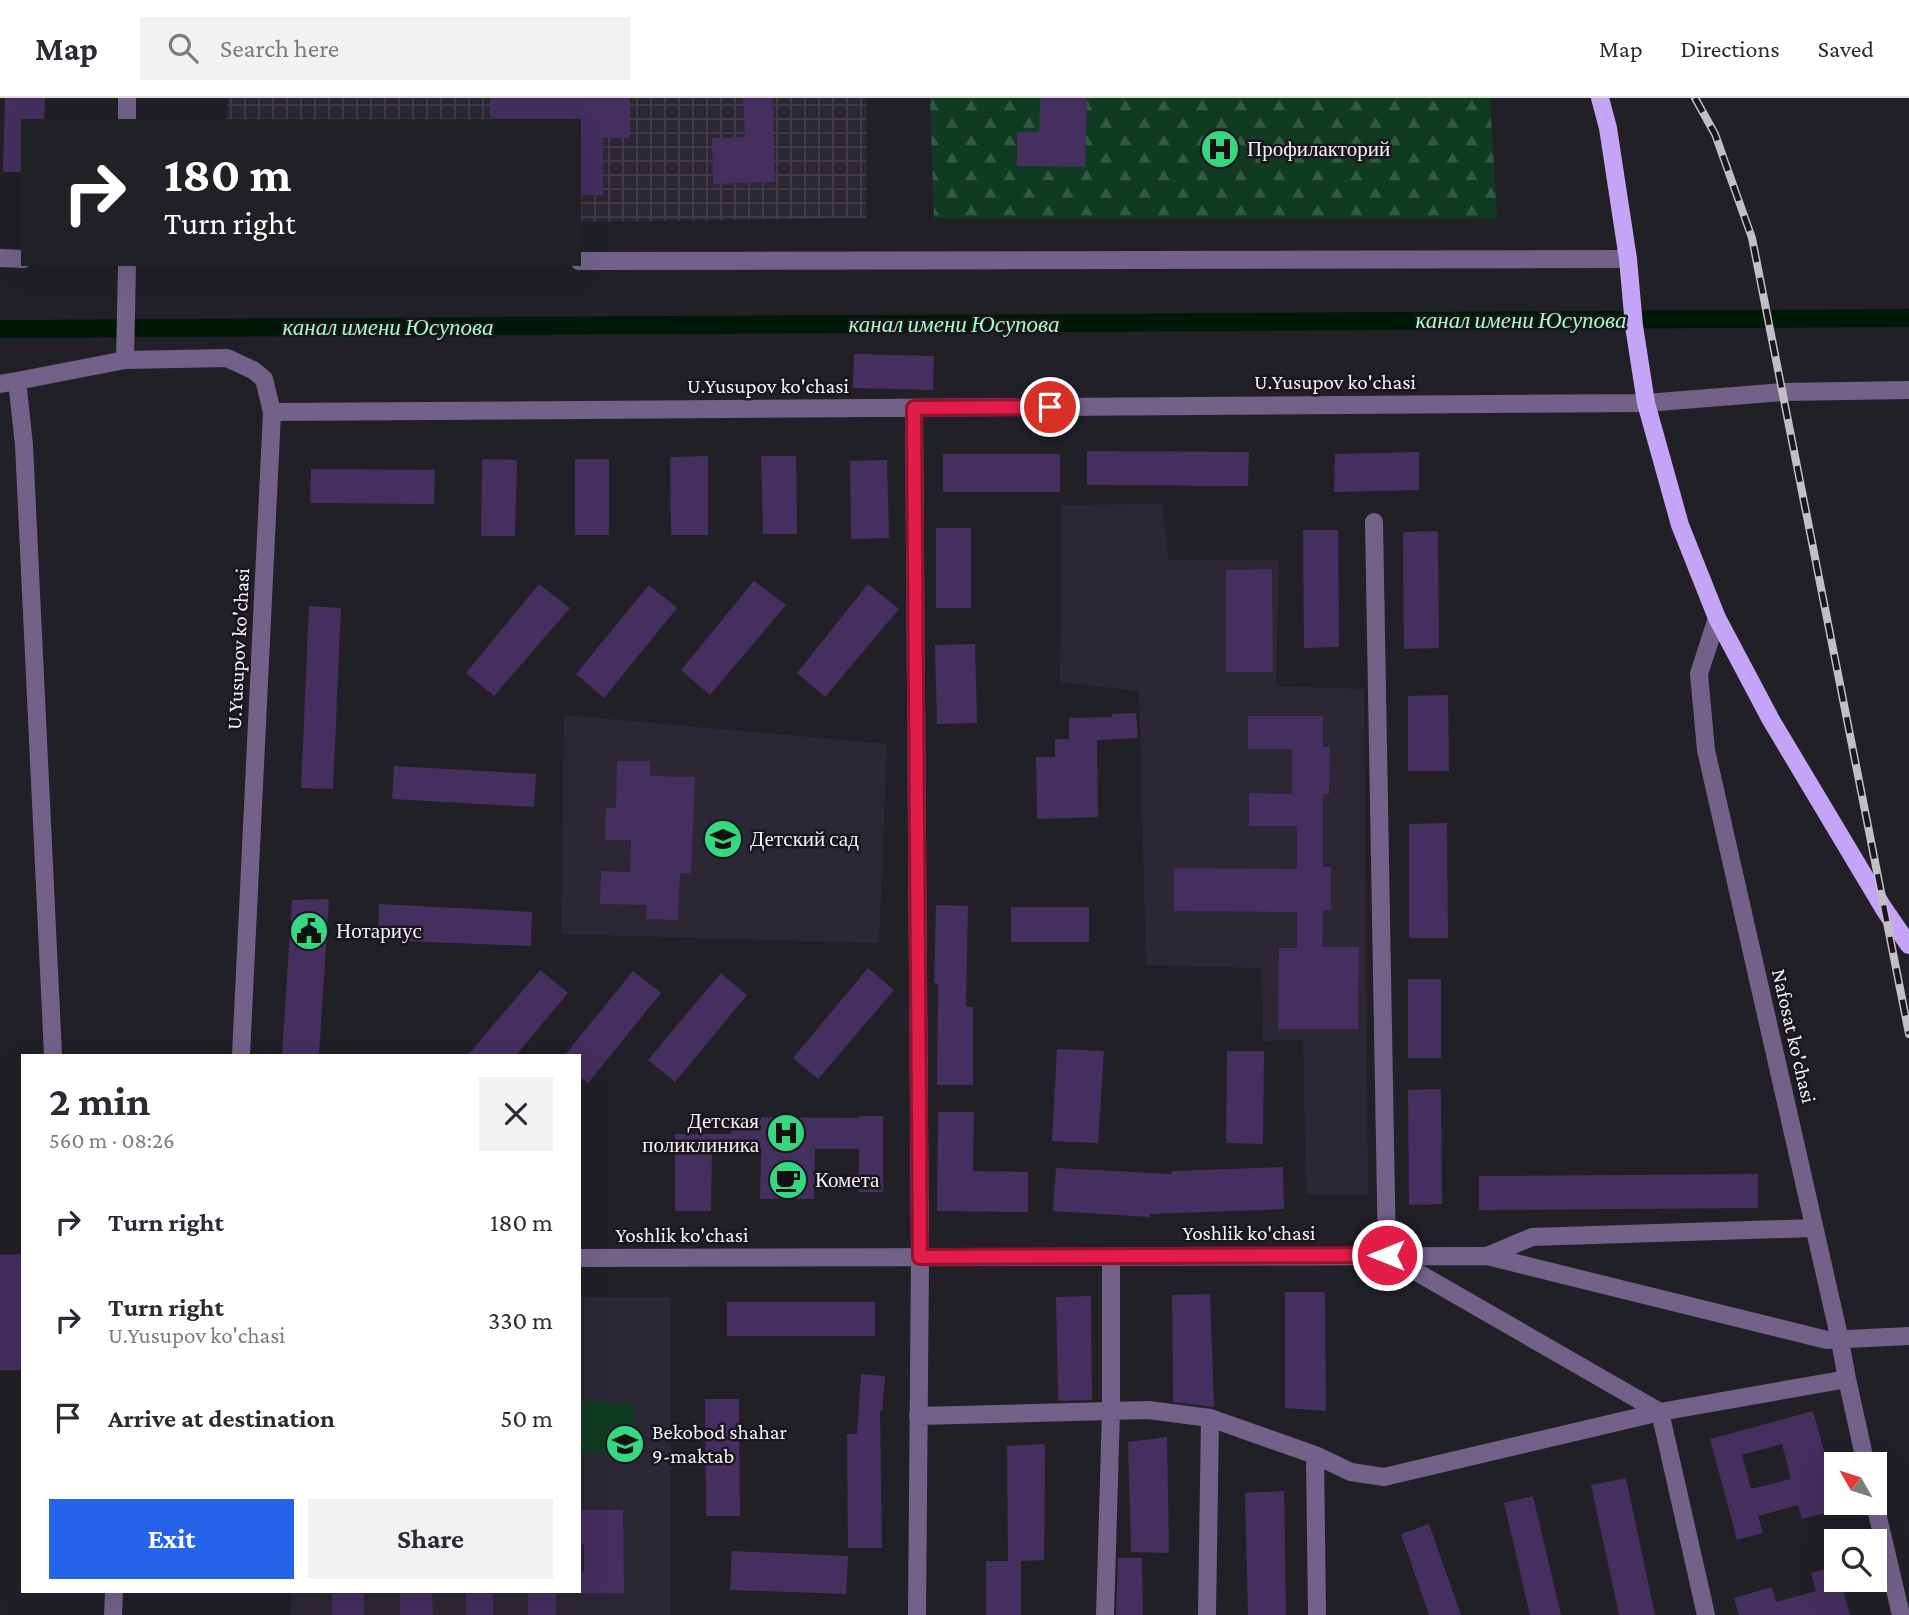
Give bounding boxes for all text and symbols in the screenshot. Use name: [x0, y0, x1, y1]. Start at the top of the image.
search box: [140, 17, 630, 80]
icon: search: [164, 29, 202, 67]
text: Map: [35, 30, 98, 67]
text: Search here: [220, 34, 339, 63]
text: Map: [1599, 35, 1643, 62]
text: Directions: [1681, 35, 1780, 62]
text: Saved: [1818, 35, 1874, 62]
hospital icon: Профилакторий: [1199, 128, 1241, 170]
place label: Профилакторий: [1247, 137, 1390, 161]
icon: right: [49, 147, 140, 238]
text: 180 m: [164, 147, 292, 202]
text: Turn right: [164, 205, 296, 241]
water label: канал имени Юсупова: [1416, 307, 1626, 333]
water label: канал имени Юсупова: [849, 311, 1059, 337]
water label: канал имени Юсупова: [283, 314, 493, 340]
street label: U.Yusupov ko'chasi: [1254, 370, 1416, 394]
street label: U.Yusupov ko'chasi: [687, 374, 849, 398]
pin: [1020, 377, 1080, 437]
icon: arrive: [1031, 388, 1069, 426]
street label: U.Yusupov ko'chasi: [222, 567, 254, 730]
school or university icon: Детский сад: [702, 818, 744, 860]
place label: Детский сад: [750, 827, 859, 851]
public building icon: Нотариус: [288, 910, 330, 952]
place label: Нотариус: [336, 919, 422, 943]
street label: Nafosat ko'chasi: [1767, 966, 1821, 1106]
text: 2 min: [49, 1077, 150, 1124]
button: close: [479, 1077, 553, 1151]
place label: Детская поликлиника: [642, 1109, 760, 1157]
hospital icon: Детская поликлиника: [765, 1112, 807, 1154]
text: 560 m · 08:26: [49, 1127, 175, 1153]
cafe icon: Комета: [767, 1159, 809, 1201]
place label: Комета: [815, 1168, 880, 1192]
icon: right: [49, 1203, 87, 1241]
text: Turn right: [108, 1208, 224, 1237]
text: 180 m: [490, 1208, 553, 1237]
position arrow: [1350, 1218, 1424, 1292]
street label: Yoshlik ko'chasi: [1182, 1221, 1316, 1245]
street label: Yoshlik ko'chasi: [615, 1223, 749, 1247]
text: Turn right: [108, 1293, 224, 1322]
icon: right: [49, 1301, 87, 1339]
text: 330 m: [488, 1306, 553, 1335]
text: U.Yusupov ko'chasi: [108, 1322, 285, 1348]
icon: arrive: [49, 1399, 87, 1437]
text: Arrive at destination: [108, 1404, 335, 1433]
text: 50 m: [500, 1404, 553, 1433]
place label: Bekobod shahar 9-maktab: [652, 1420, 787, 1468]
school or university icon: Bekobod shahar 9-maktab: [604, 1423, 646, 1465]
north arrow: [1824, 1452, 1886, 1516]
map controls: [1824, 1452, 1887, 1592]
button: Exit: [49, 1499, 294, 1579]
button: Share: [308, 1499, 553, 1579]
button: search: [1824, 1529, 1887, 1592]

